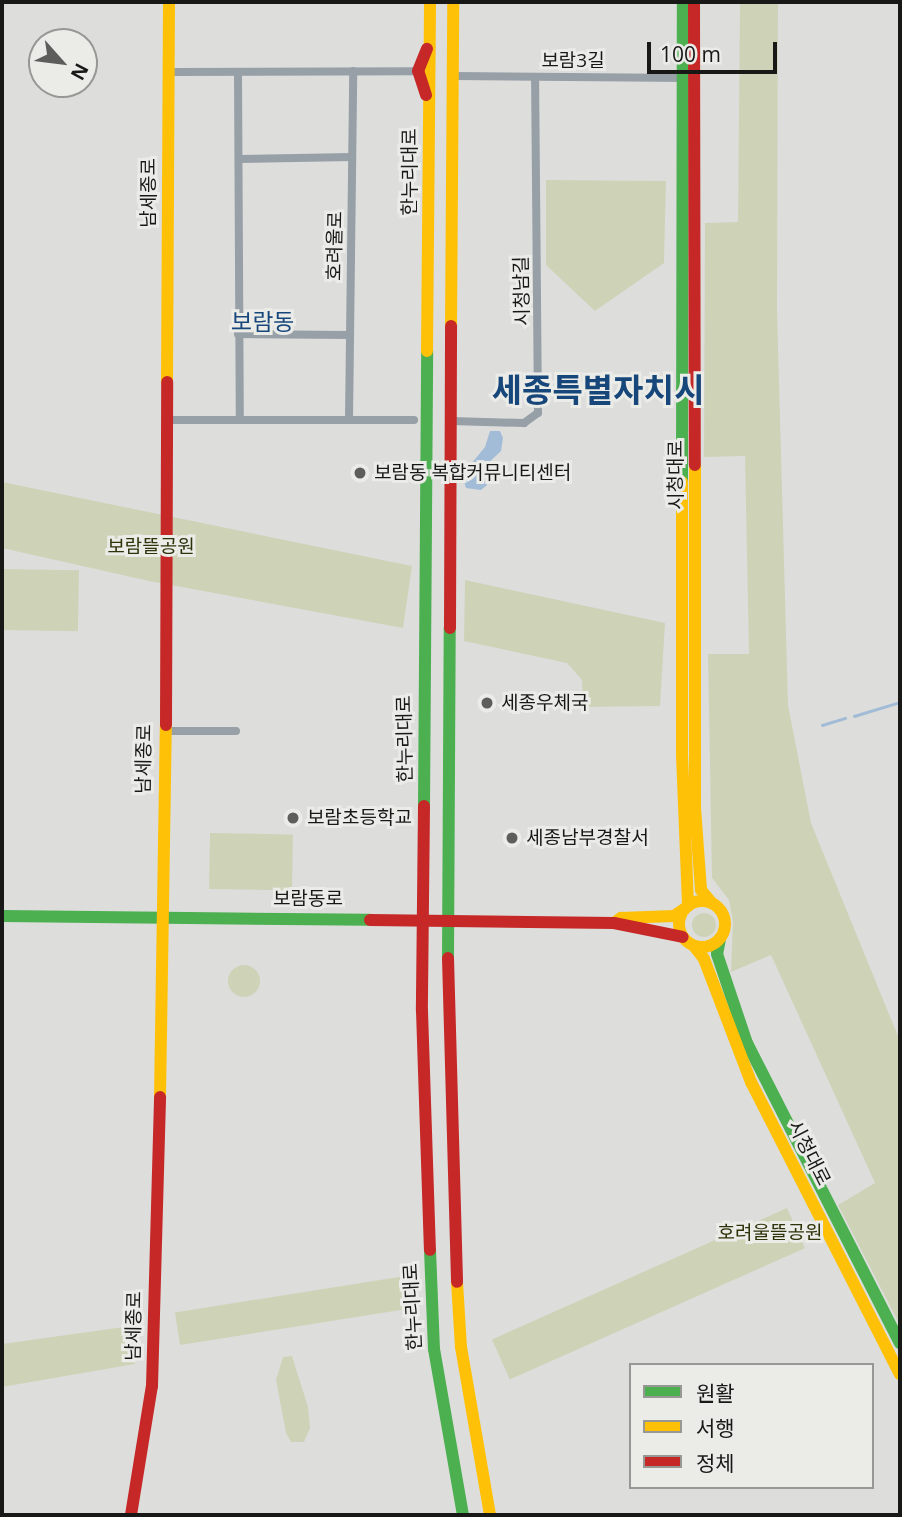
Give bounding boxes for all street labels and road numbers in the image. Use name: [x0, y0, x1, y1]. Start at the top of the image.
street label: 보람3길: [541, 50, 605, 72]
street label: 한누리대로: [399, 128, 421, 216]
street label: 남세종로: [138, 158, 160, 228]
street label: 호려울로: [323, 211, 347, 281]
street label: 시청남길: [510, 256, 534, 326]
street label: 시청대로: [665, 440, 687, 510]
street label: 한누리대로: [393, 695, 417, 783]
street label: 남세종로: [132, 724, 156, 794]
street label: 보람동로: [273, 888, 343, 910]
street label: 시청대로: [783, 1117, 835, 1189]
street label: 한누리대로: [399, 1263, 427, 1351]
street label: 남세종로: [122, 1291, 146, 1361]

